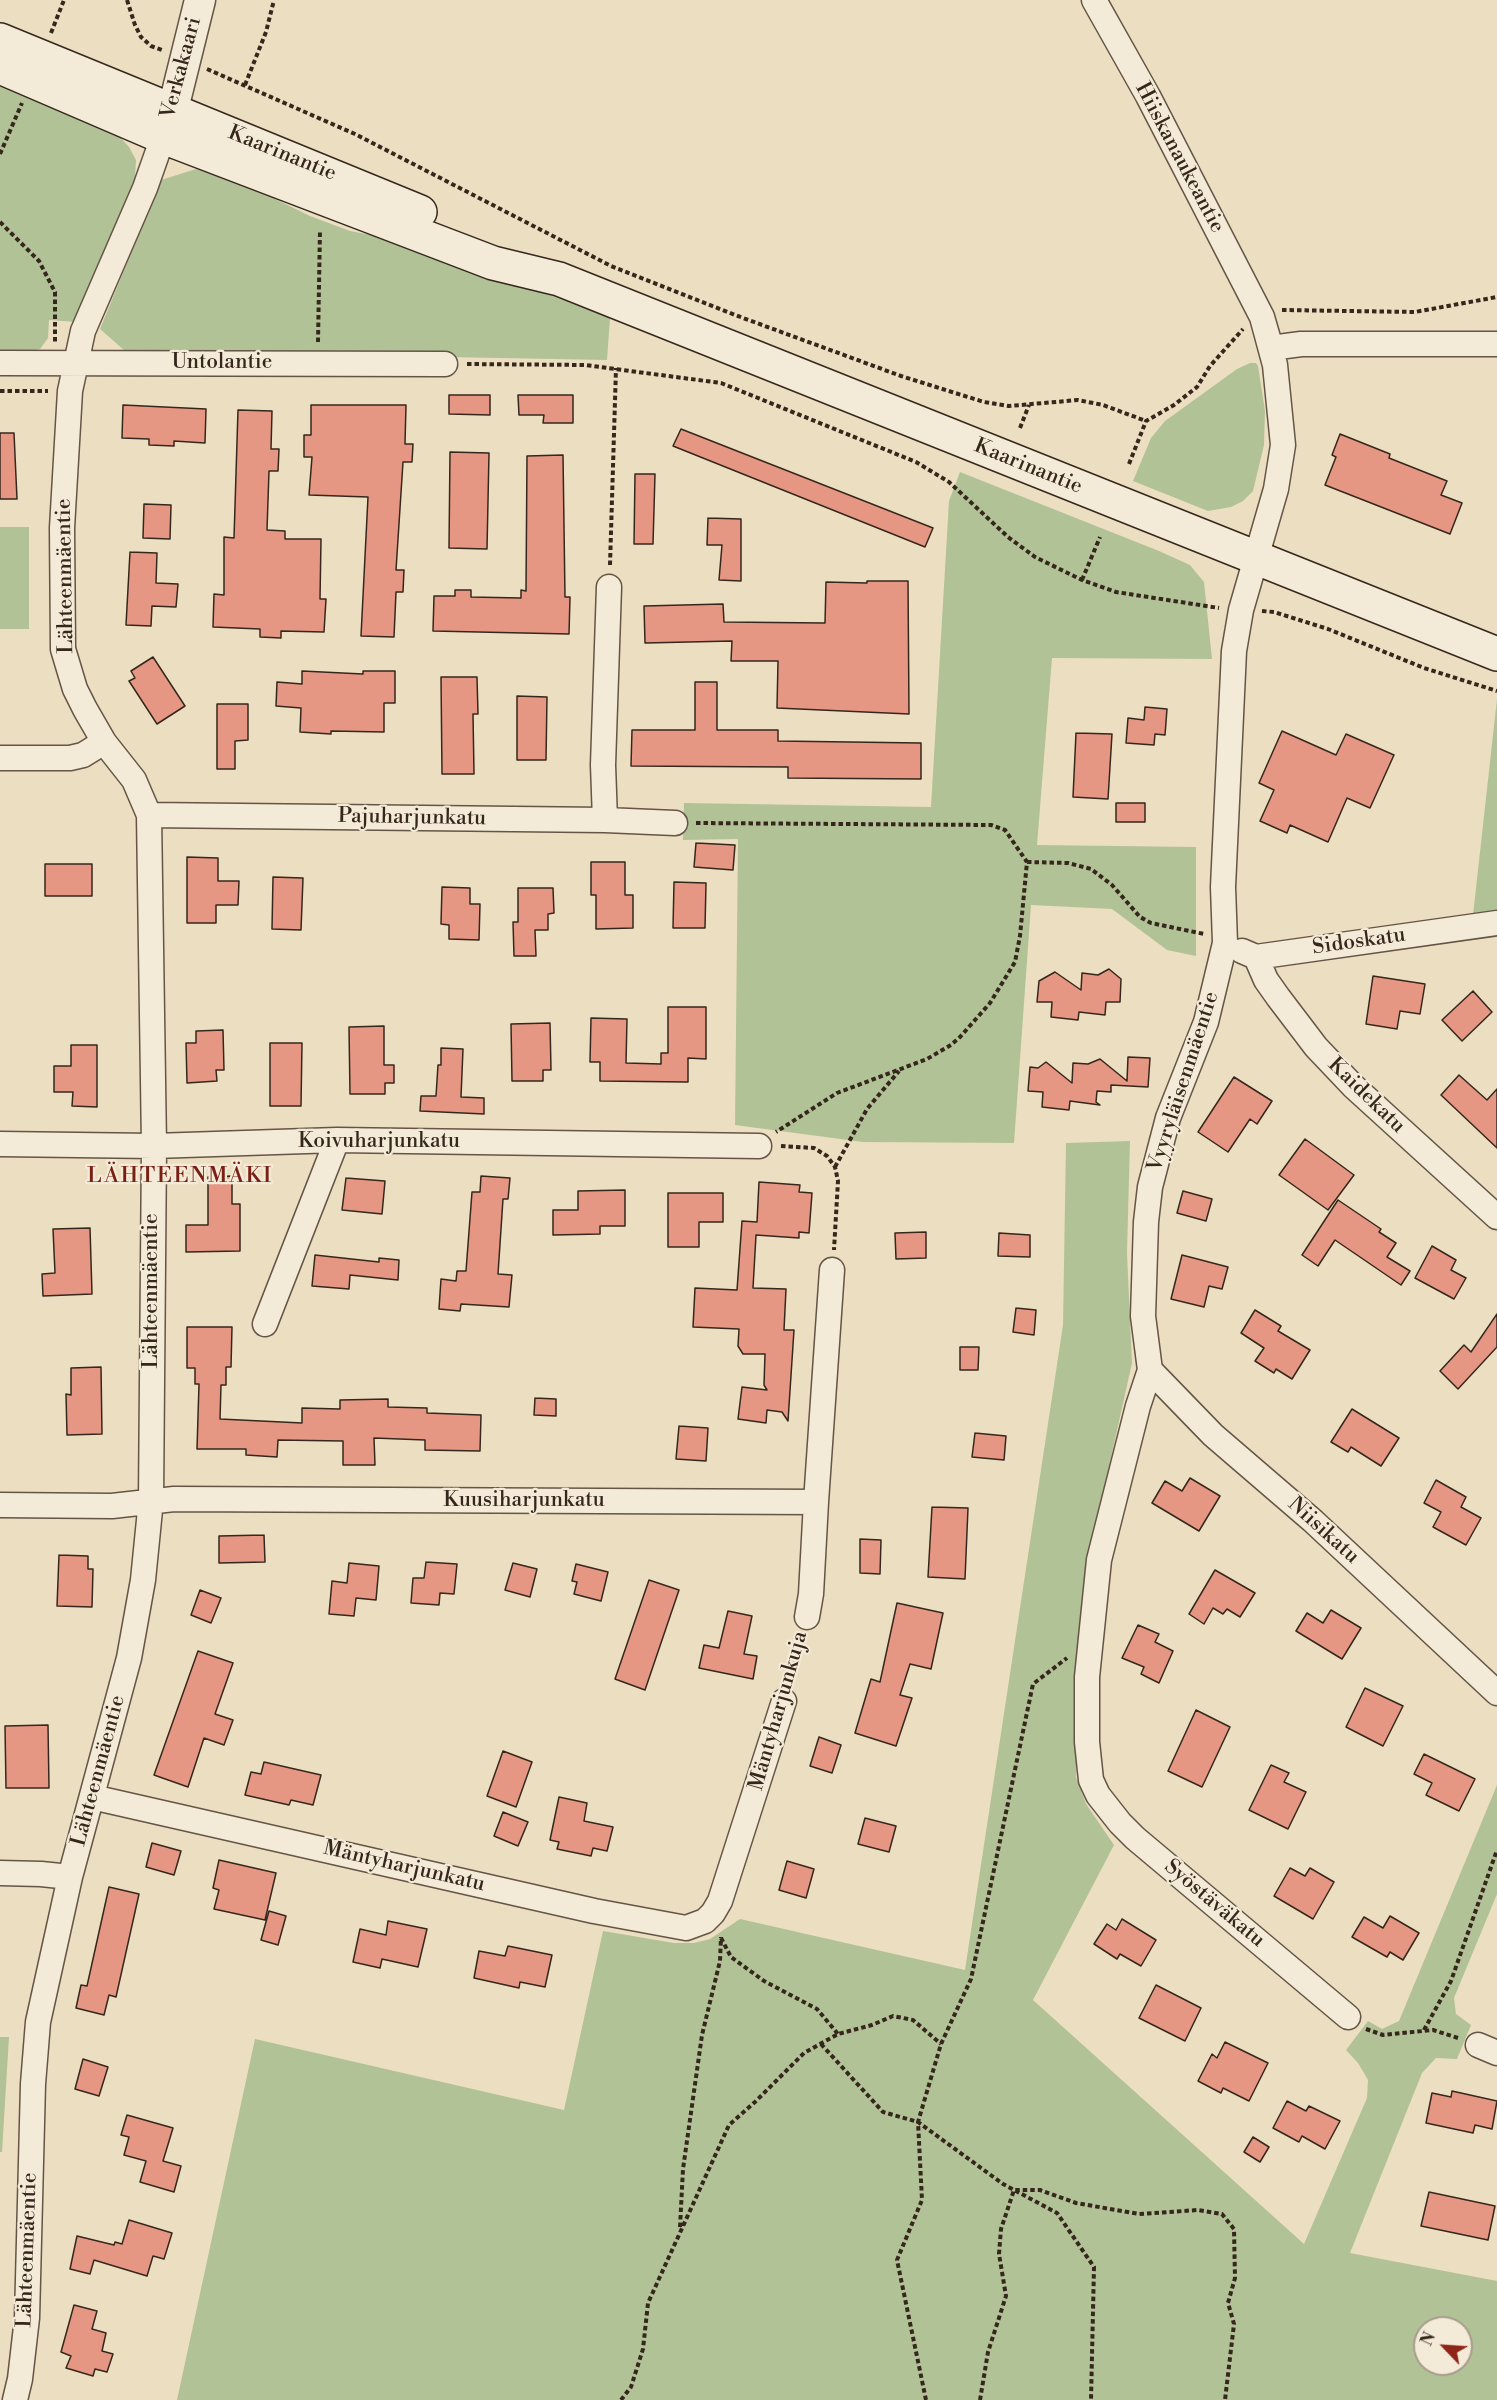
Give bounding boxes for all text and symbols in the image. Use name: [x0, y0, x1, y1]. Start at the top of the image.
street label: Verkakaari: [156, 14, 208, 122]
street label: Hiiskanaukeantie: [1129, 78, 1229, 238]
street label: Kaarinantie: [224, 121, 340, 187]
street label: Untolantie: [172, 350, 272, 376]
street label: Kaarinantie: [970, 434, 1086, 500]
street label: Lähteenmäentie: [52, 498, 80, 654]
street label: Pajuharjunkatu: [338, 804, 486, 832]
street label: Sidoskatu: [1311, 923, 1407, 961]
street label: Vyyryläisenmäentie: [1143, 989, 1225, 1175]
street label: Kaidekatu: [1322, 1053, 1410, 1139]
street label: Koivuharjunkatu: [298, 1129, 460, 1155]
district label: LÄHTEENMÄKI: [87, 1164, 273, 1190]
street label: Lähteenmäentie: [139, 1213, 165, 1369]
street label: Kuusiharjunkatu: [443, 1488, 605, 1514]
street label: Niisikatu: [1282, 1492, 1364, 1570]
street label: Mäntyharjunkuja: [744, 1628, 814, 1794]
street label: Lähteenmäentie: [67, 1693, 131, 1849]
street label: Mäntyharjunkatu: [321, 1836, 487, 1898]
street label: Syöstäväkatu: [1159, 1855, 1269, 1953]
street label: Lähteenmäentie: [13, 2172, 43, 2328]
north arrow: [1413, 2316, 1473, 2376]
text: N: [1417, 2329, 1440, 2349]

